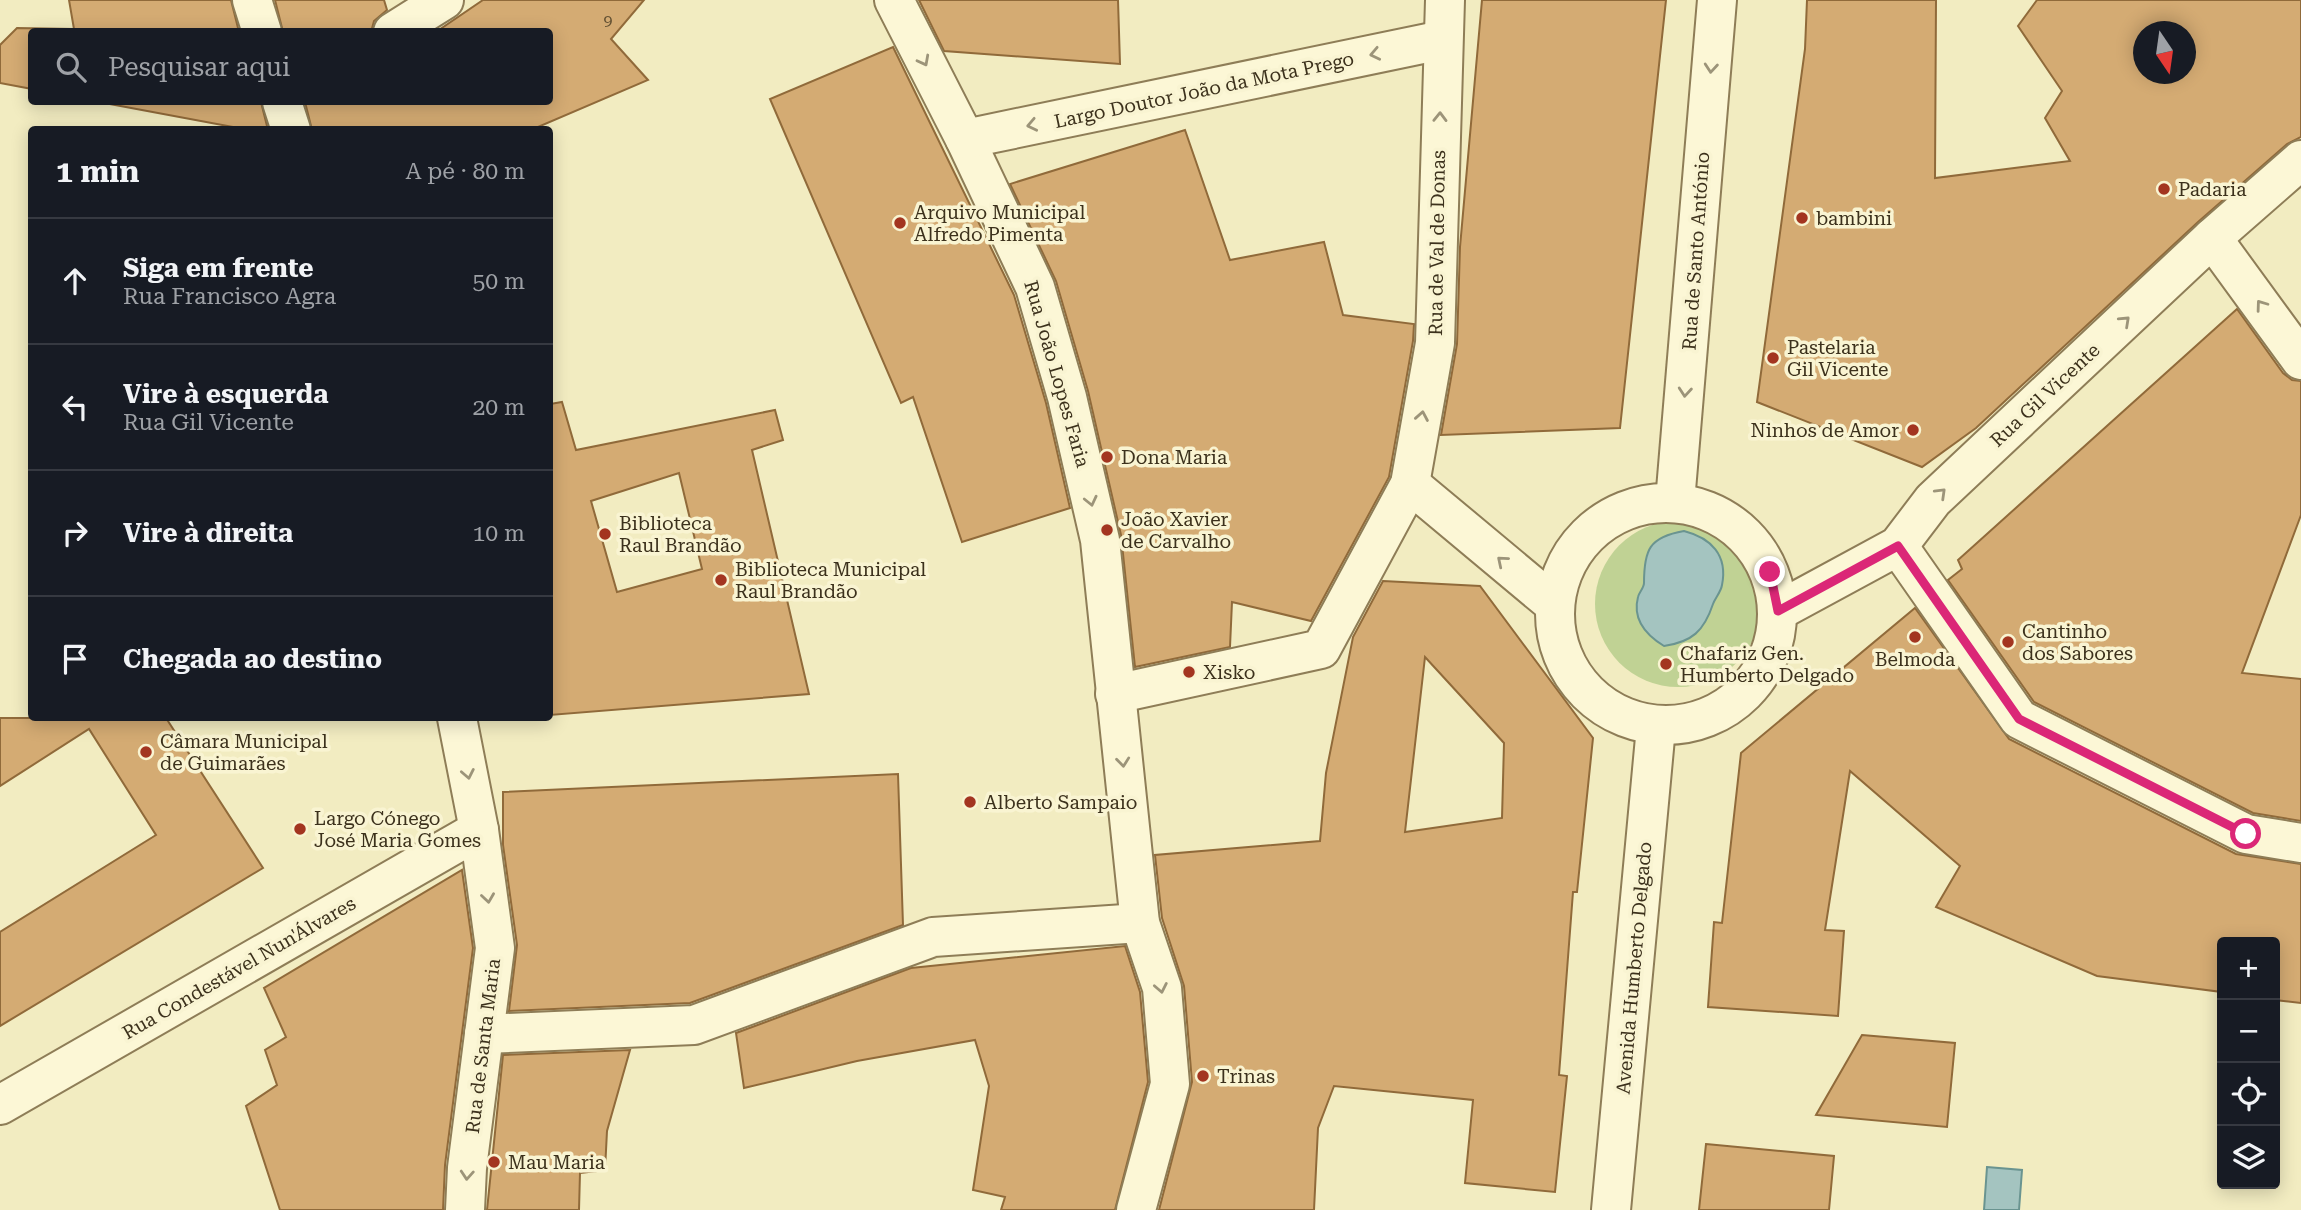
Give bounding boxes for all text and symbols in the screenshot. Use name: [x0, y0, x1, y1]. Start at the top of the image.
house number: 9: [604, 11, 613, 30]
north arrow: [2133, 21, 2196, 84]
search box: [28, 28, 553, 105]
one-way arrow: [1369, 45, 1381, 60]
street label: Largo Doutor João da Mota Prego: [1052, 47, 1356, 133]
icon: search: [52, 48, 90, 86]
text: Pesquisar aqui: [108, 52, 290, 82]
one-way arrow: [916, 54, 929, 67]
one-way arrow: [1704, 63, 1719, 74]
one-way arrow: [1432, 111, 1448, 121]
one-way arrow: [1026, 117, 1038, 132]
street label: Rua de Val de Donas: [1424, 150, 1450, 336]
street label: Rua de Santo António: [1678, 151, 1714, 351]
text: 1 min: [56, 154, 139, 189]
text: A pé · 80 m: [405, 158, 525, 185]
place label: Padaria: [2178, 178, 2247, 201]
marker: Padaria: [2156, 181, 2172, 197]
place label: Arquivo Municipal Alfredo Pimenta: [914, 201, 1085, 246]
place label: bambini: [1816, 207, 1892, 230]
marker: bambini: [1794, 210, 1810, 226]
marker: Arquivo Municipal Alfredo Pimenta: [892, 215, 908, 231]
text: Siga em frente: [123, 253, 313, 283]
icon: ahead: [56, 262, 94, 300]
text: 50 m: [472, 268, 525, 295]
street label: Rua João Lopes Faria: [1019, 278, 1095, 471]
text: Rua Francisco Agra: [123, 283, 336, 310]
one-way arrow: [2256, 300, 2269, 313]
one-way arrow: [2117, 316, 2130, 329]
place label: Pastelaria Gil Vicente: [1787, 336, 1888, 381]
street label: Rua Gil Vicente: [1986, 338, 2104, 452]
marker: Pastelaria Gil Vicente: [1765, 350, 1781, 366]
text: Vire à esquerda: [123, 379, 328, 409]
one-way arrow: [1677, 387, 1692, 398]
icon: left: [56, 388, 94, 426]
text: 20 m: [472, 394, 525, 421]
text: Rua Gil Vicente: [123, 409, 294, 436]
one-way arrow: [1414, 410, 1429, 422]
place label: Ninhos de Amor: [1750, 419, 1899, 442]
marker: Ninhos de Amor: [1905, 422, 1921, 438]
place label: Dona Maria: [1121, 446, 1228, 469]
marker: Dona Maria: [1099, 449, 1115, 465]
one-way arrow: [1933, 489, 1946, 502]
one-way arrow: [1083, 495, 1097, 507]
place label: João Xavier de Carvalho: [1121, 508, 1231, 553]
place label: Biblioteca Raul Brandão: [619, 512, 742, 557]
icon: right: [56, 514, 94, 552]
text: Vire à direita: [123, 518, 293, 548]
text: 10 m: [472, 520, 525, 547]
marker: João Xavier de Carvalho: [1099, 522, 1115, 538]
marker: Biblioteca Raul Brandão: [597, 526, 613, 542]
route end: [1754, 556, 1785, 587]
one-way arrow: [1498, 557, 1510, 570]
place label: Biblioteca Municipal Raul Brandão: [735, 558, 926, 603]
marker: Biblioteca Municipal Raul Brandão: [713, 572, 729, 588]
place label: Cantinho dos Sabores: [2022, 620, 2133, 665]
marker: Belmoda: [1907, 629, 1923, 645]
marker: Cantinho dos Sabores: [2000, 634, 2016, 650]
icon: arrive: [56, 640, 94, 678]
place label: Chafariz Gen. Humberto Delgado: [1680, 642, 1854, 687]
text: Chegada ao destino: [123, 644, 382, 674]
place label: Belmoda: [1875, 648, 1956, 671]
marker: Chafariz Gen. Humberto Delgado: [1658, 656, 1674, 672]
place label: Xisko: [1203, 661, 1255, 684]
marker: Xisko: [1181, 664, 1197, 680]
place label: Câmara Municipal de Guimarães: [160, 730, 328, 775]
marker: Câmara Municipal de Guimarães: [138, 744, 154, 760]
one-way arrow: [1115, 756, 1130, 768]
one-way arrow: [460, 768, 475, 780]
place label: Alberto Sampaio: [984, 791, 1137, 814]
marker: Alberto Sampaio: [962, 794, 978, 810]
place label: Largo Cónego José Maria Gomes: [314, 807, 481, 852]
route start: [2230, 818, 2261, 849]
marker: Largo Cónego José Maria Gomes: [292, 821, 308, 837]
street label: Avenida Humberto Delgado: [1611, 841, 1657, 1095]
street label: Rua Condestável Nun'Álvares: [118, 892, 360, 1044]
one-way arrow: [481, 892, 496, 904]
map controls: [2217, 937, 2280, 1189]
button: +: [2217, 937, 2280, 1000]
street label: Rua de Santa Maria: [461, 956, 505, 1135]
one-way arrow: [1152, 982, 1167, 994]
button: −: [2217, 1000, 2280, 1063]
button: locate: [2217, 1063, 2280, 1126]
place label: Trinas: [1217, 1065, 1275, 1088]
marker: Trinas: [1195, 1068, 1211, 1084]
button: layers: [2217, 1126, 2280, 1189]
place label: Mau Maria: [508, 1151, 606, 1174]
marker: Mau Maria: [486, 1154, 502, 1170]
one-way arrow: [460, 1170, 475, 1181]

